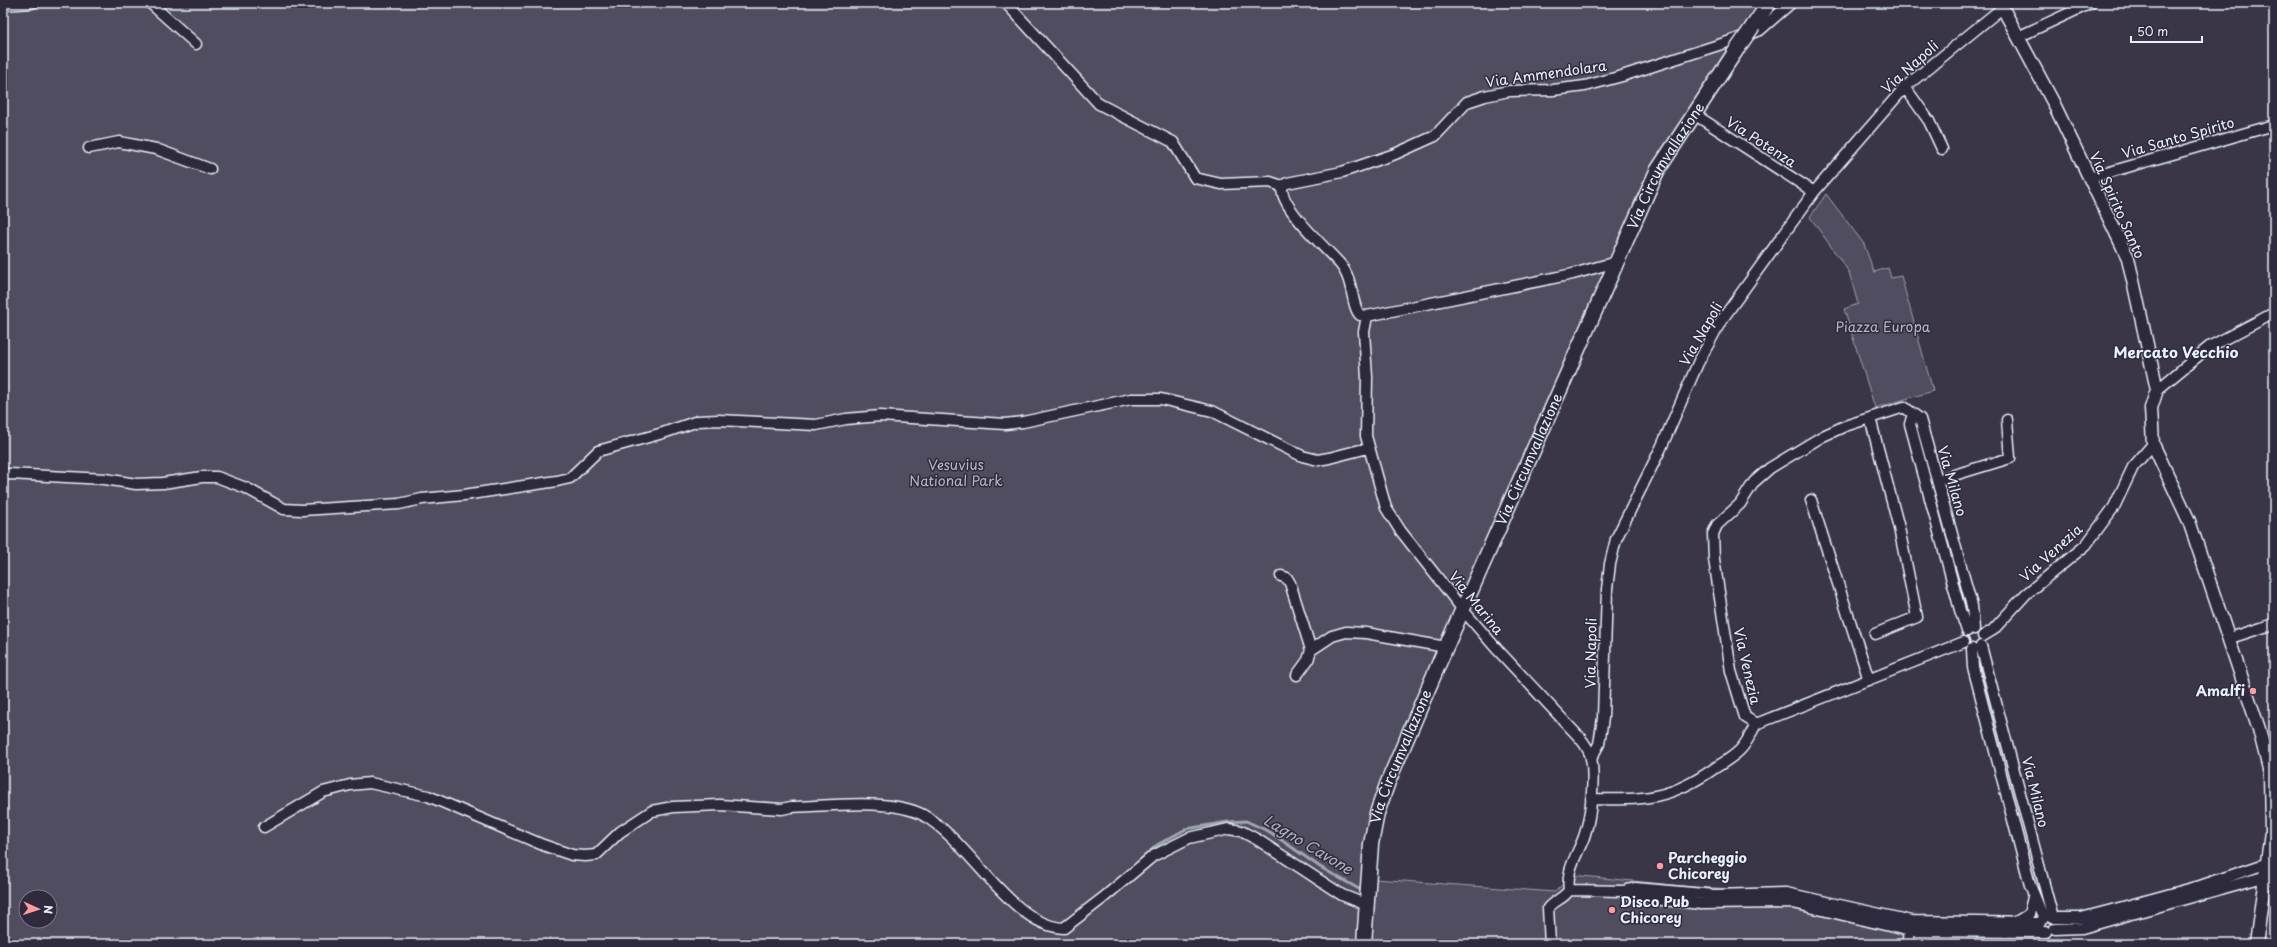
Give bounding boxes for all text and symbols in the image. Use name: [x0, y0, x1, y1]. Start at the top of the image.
scale bar: [2131, 18, 2202, 44]
text: 50 m: [2137, 22, 2168, 40]
street label: Via Napoli: [1876, 35, 1943, 98]
street label: Via Ammendolara: [1484, 55, 1608, 92]
street label: Via Circumvallazione: [1622, 98, 1709, 232]
street label: Via Potenza: [1722, 111, 1801, 172]
street label: Via Santo Spirito: [2119, 111, 2237, 164]
street label: Via Spirito Santo: [2084, 148, 2151, 262]
street label: Via Napoli: [1674, 298, 1727, 370]
park label: Piazza Europa: [1836, 316, 1931, 337]
district label: Mercato Vecchio: [2114, 340, 2239, 363]
street label: Via Circumvallazione: [1490, 389, 1567, 529]
street label: Via Milano: [1932, 443, 1973, 519]
park label: Vesuvius National Park: [909, 454, 1003, 491]
street label: Via Venezia: [2015, 519, 2087, 587]
street label: Via Marina: [1444, 566, 1509, 639]
street label: Via Napoli: [1579, 617, 1602, 689]
street label: Via Venezia: [1728, 625, 1767, 707]
place label: Amalfi: [2196, 680, 2245, 701]
street label: Via Circumvallazione: [1364, 686, 1437, 825]
marker: Amalfi: [2248, 686, 2258, 696]
street label: Via Milano: [2017, 754, 2054, 830]
water label: Lagno Cavone: [1260, 808, 1358, 880]
place label: Parcheggio Chicorey: [1668, 847, 1747, 884]
marker: Parcheggio Chicorey: [1655, 861, 1665, 871]
north arrow: [18, 889, 58, 929]
place label: Disco Pub Chicorey: [1620, 891, 1689, 928]
text: N: [40, 905, 57, 915]
marker: Disco Pub Chicorey: [1607, 905, 1617, 915]

